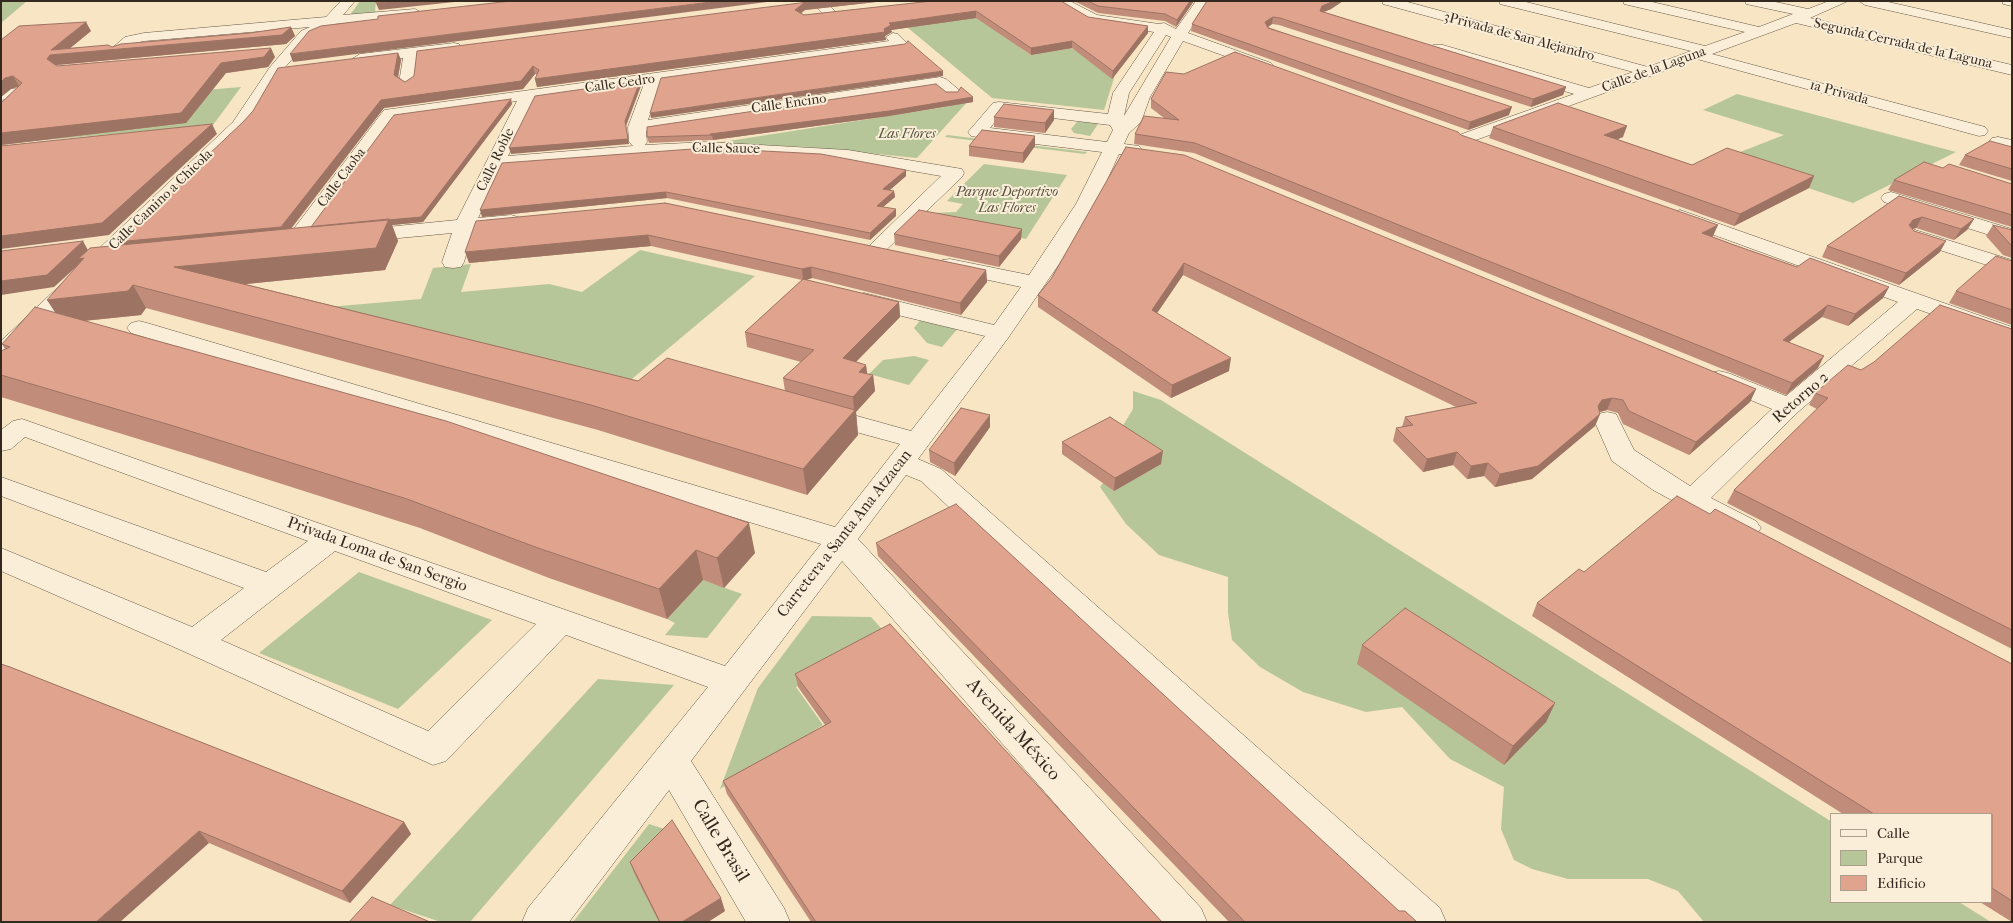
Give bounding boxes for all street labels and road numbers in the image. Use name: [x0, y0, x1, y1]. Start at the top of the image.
street label: 3Privada de San Alejandro: [1442, 9, 1596, 65]
street label: Segunda Cerrada de la Laguna: [1812, 15, 1994, 73]
street label: Calle de la Laguna: [1600, 43, 1708, 97]
street label: Calle Cedro: [584, 71, 656, 97]
street label: 1a Privada: [1808, 77, 1870, 109]
street label: Calle Encino: [750, 90, 828, 118]
street label: Calle Roble: [473, 126, 519, 194]
street label: Calle Sauce: [692, 140, 760, 158]
street label: Calle Caoba: [314, 145, 370, 211]
street label: Calle Camino a Chicola: [106, 146, 216, 254]
street label: Retorno 2: [1769, 368, 1833, 428]
street label: Carretera a Santa Ana Atzacan: [773, 446, 917, 622]
street label: Privada Loma de San Sergio: [284, 513, 470, 597]
street label: Avenida México: [961, 674, 1065, 786]
street label: Calle Brasil: [686, 795, 754, 887]

